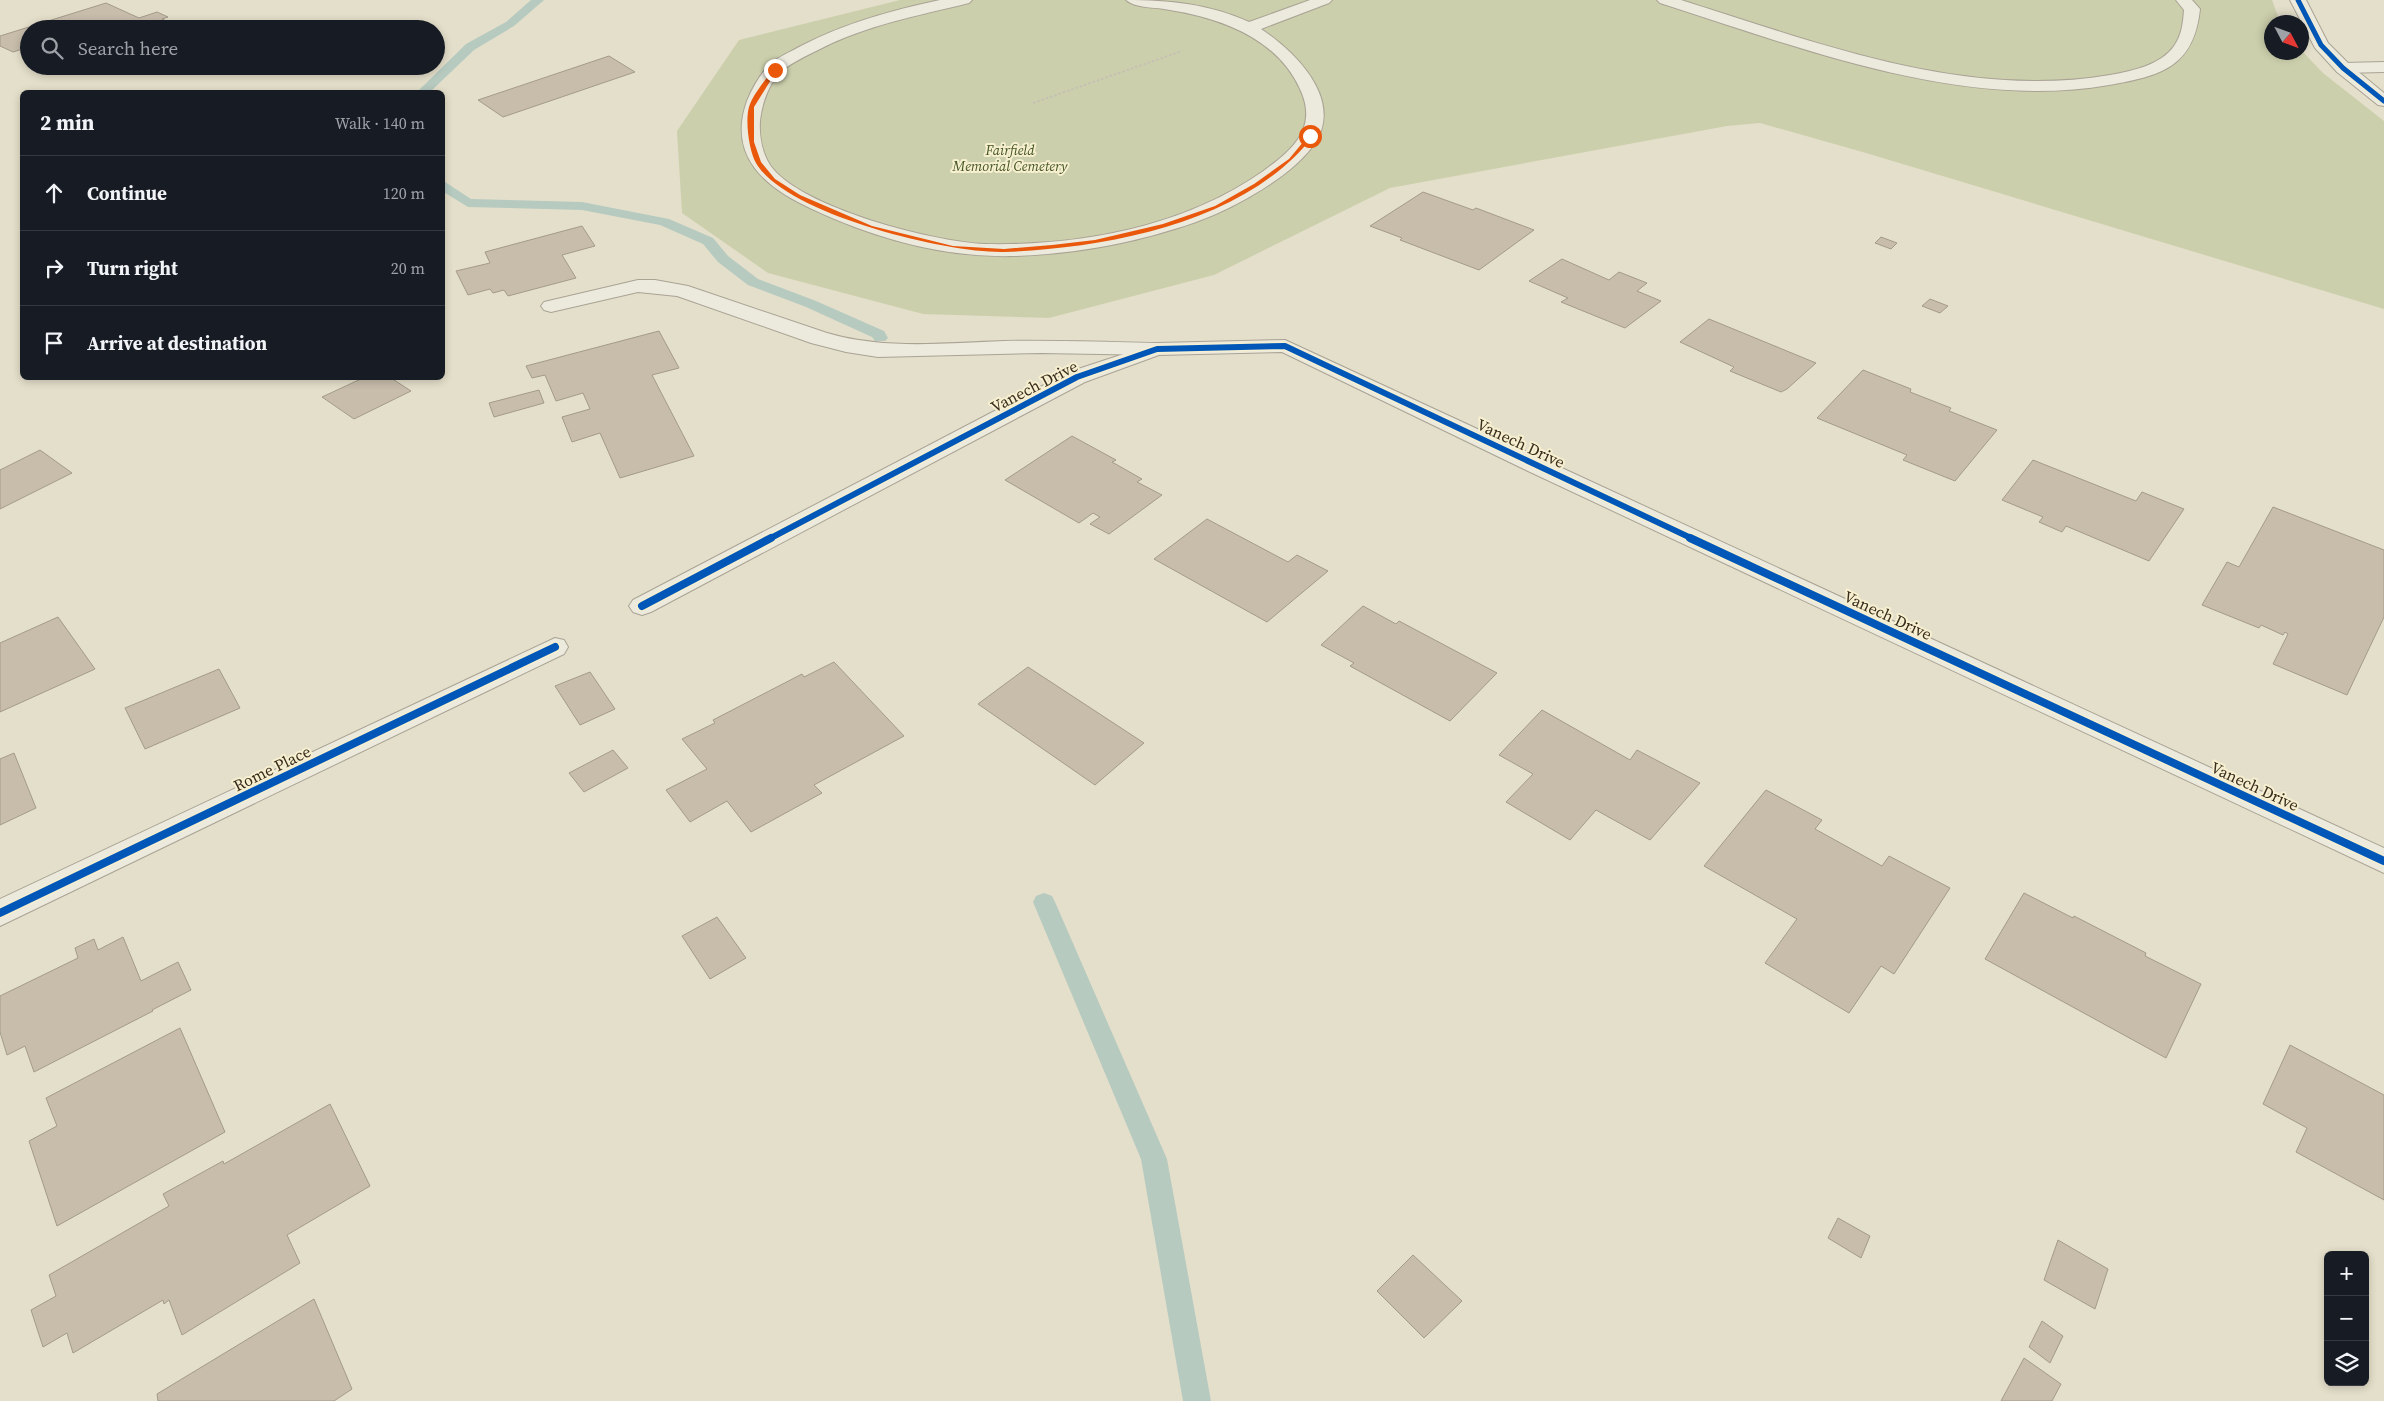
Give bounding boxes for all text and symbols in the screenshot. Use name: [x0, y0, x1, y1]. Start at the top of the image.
north arrow: [2264, 15, 2309, 60]
search box: [20, 20, 445, 75]
icon: search: [38, 34, 66, 62]
text: Search here: [78, 35, 178, 61]
route end: [764, 59, 787, 82]
text: 2 min: [40, 108, 95, 137]
text: Walk · 140 m: [335, 112, 425, 134]
route start: [1299, 125, 1322, 148]
park label: Fairfield Memorial Cemetery: [952, 140, 1068, 176]
icon: ahead: [40, 179, 68, 207]
text: Continue: [87, 180, 167, 206]
text: 120 m: [383, 182, 425, 204]
icon: right: [40, 254, 68, 282]
text: Turn right: [87, 255, 178, 281]
text: 20 m: [391, 257, 425, 279]
icon: arrive: [40, 329, 68, 357]
text: Arrive at destination: [87, 330, 267, 356]
street label: Vanech Drive: [987, 355, 1081, 417]
street label: Vanech Drive: [1473, 413, 1569, 473]
street label: Vanech Drive: [1840, 585, 1936, 645]
street label: Rome Place: [230, 740, 314, 796]
street label: Vanech Drive: [2207, 756, 2303, 816]
map controls: [2324, 1251, 2369, 1386]
button: +: [2324, 1251, 2369, 1296]
button: −: [2324, 1296, 2369, 1341]
button: layers: [2324, 1341, 2369, 1386]

